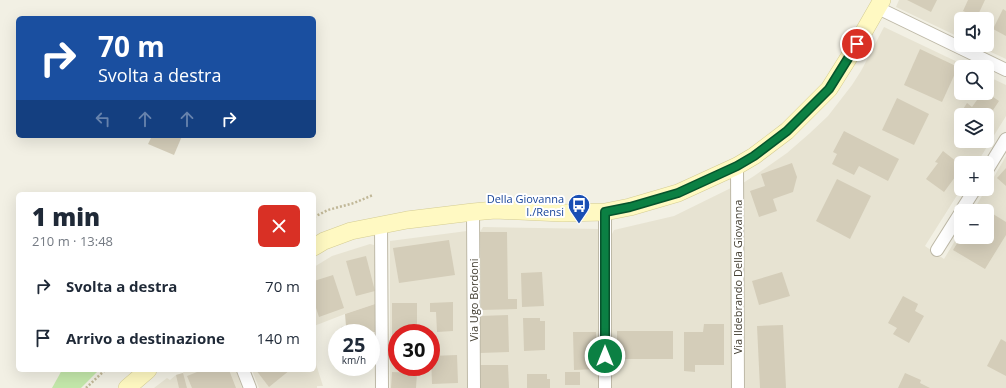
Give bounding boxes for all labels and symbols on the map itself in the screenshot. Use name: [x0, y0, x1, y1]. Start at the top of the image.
pin: [840, 27, 874, 61]
place label: Della Giovanna I./Rensi: [487, 191, 564, 219]
bus stop icon: Della Giovanna I./Rensi: [566, 192, 592, 225]
street label: Via Ildebrando Della Giovanna: [730, 200, 745, 354]
street label: Via Ugo Bordoni: [466, 259, 481, 341]
speed limit sign: 30: [388, 324, 440, 376]
position arrow: [584, 335, 626, 377]

